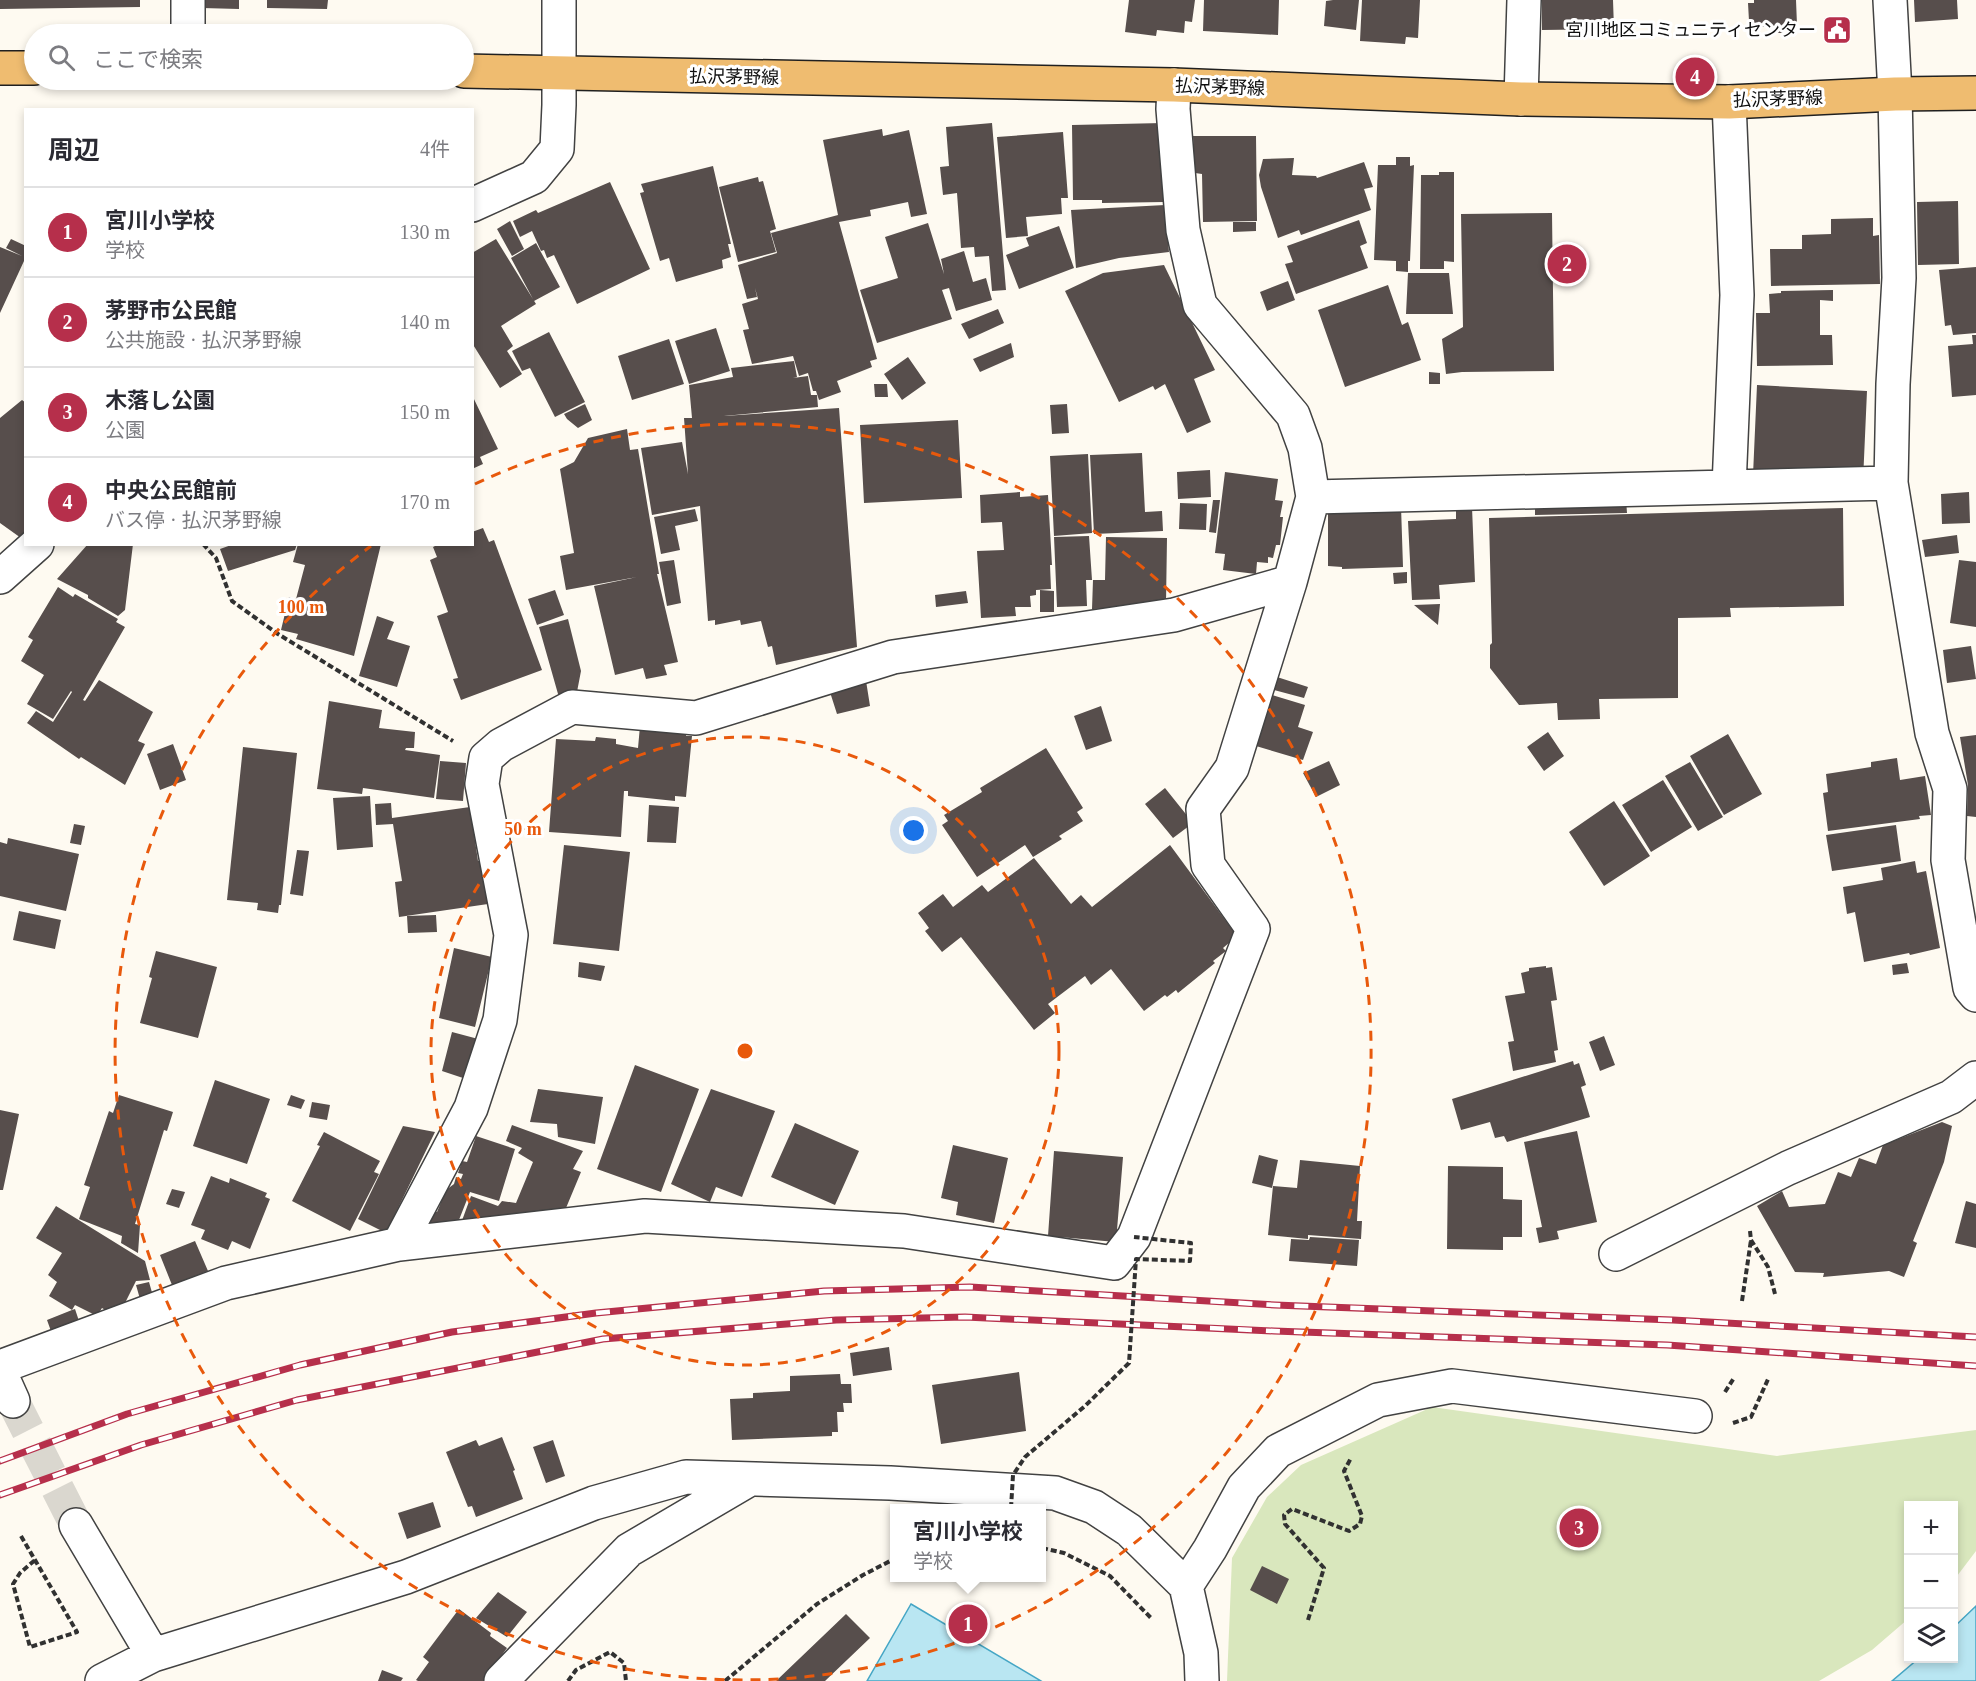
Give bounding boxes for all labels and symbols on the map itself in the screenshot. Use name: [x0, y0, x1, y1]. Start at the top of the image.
public building icon: 宮川地区コミュニティセンター: [1821, 14, 1853, 46]
place label: 宮川地区コミュニティセンター: [1565, 20, 1816, 40]
pin: 4: [1676, 54, 1714, 100]
street label: 払沢茅野線: [689, 66, 779, 88]
street label: 払沢茅野線: [1175, 75, 1265, 99]
street label: 払沢茅野線: [1733, 87, 1823, 111]
pin: 2: [1548, 242, 1586, 286]
text: 100 m: [278, 597, 324, 617]
your location: [899, 816, 928, 845]
text: 50 m: [504, 819, 542, 839]
centre of rings: [735, 1041, 755, 1061]
pin: 3: [1560, 1506, 1598, 1550]
pin: 1: [948, 1602, 988, 1646]

